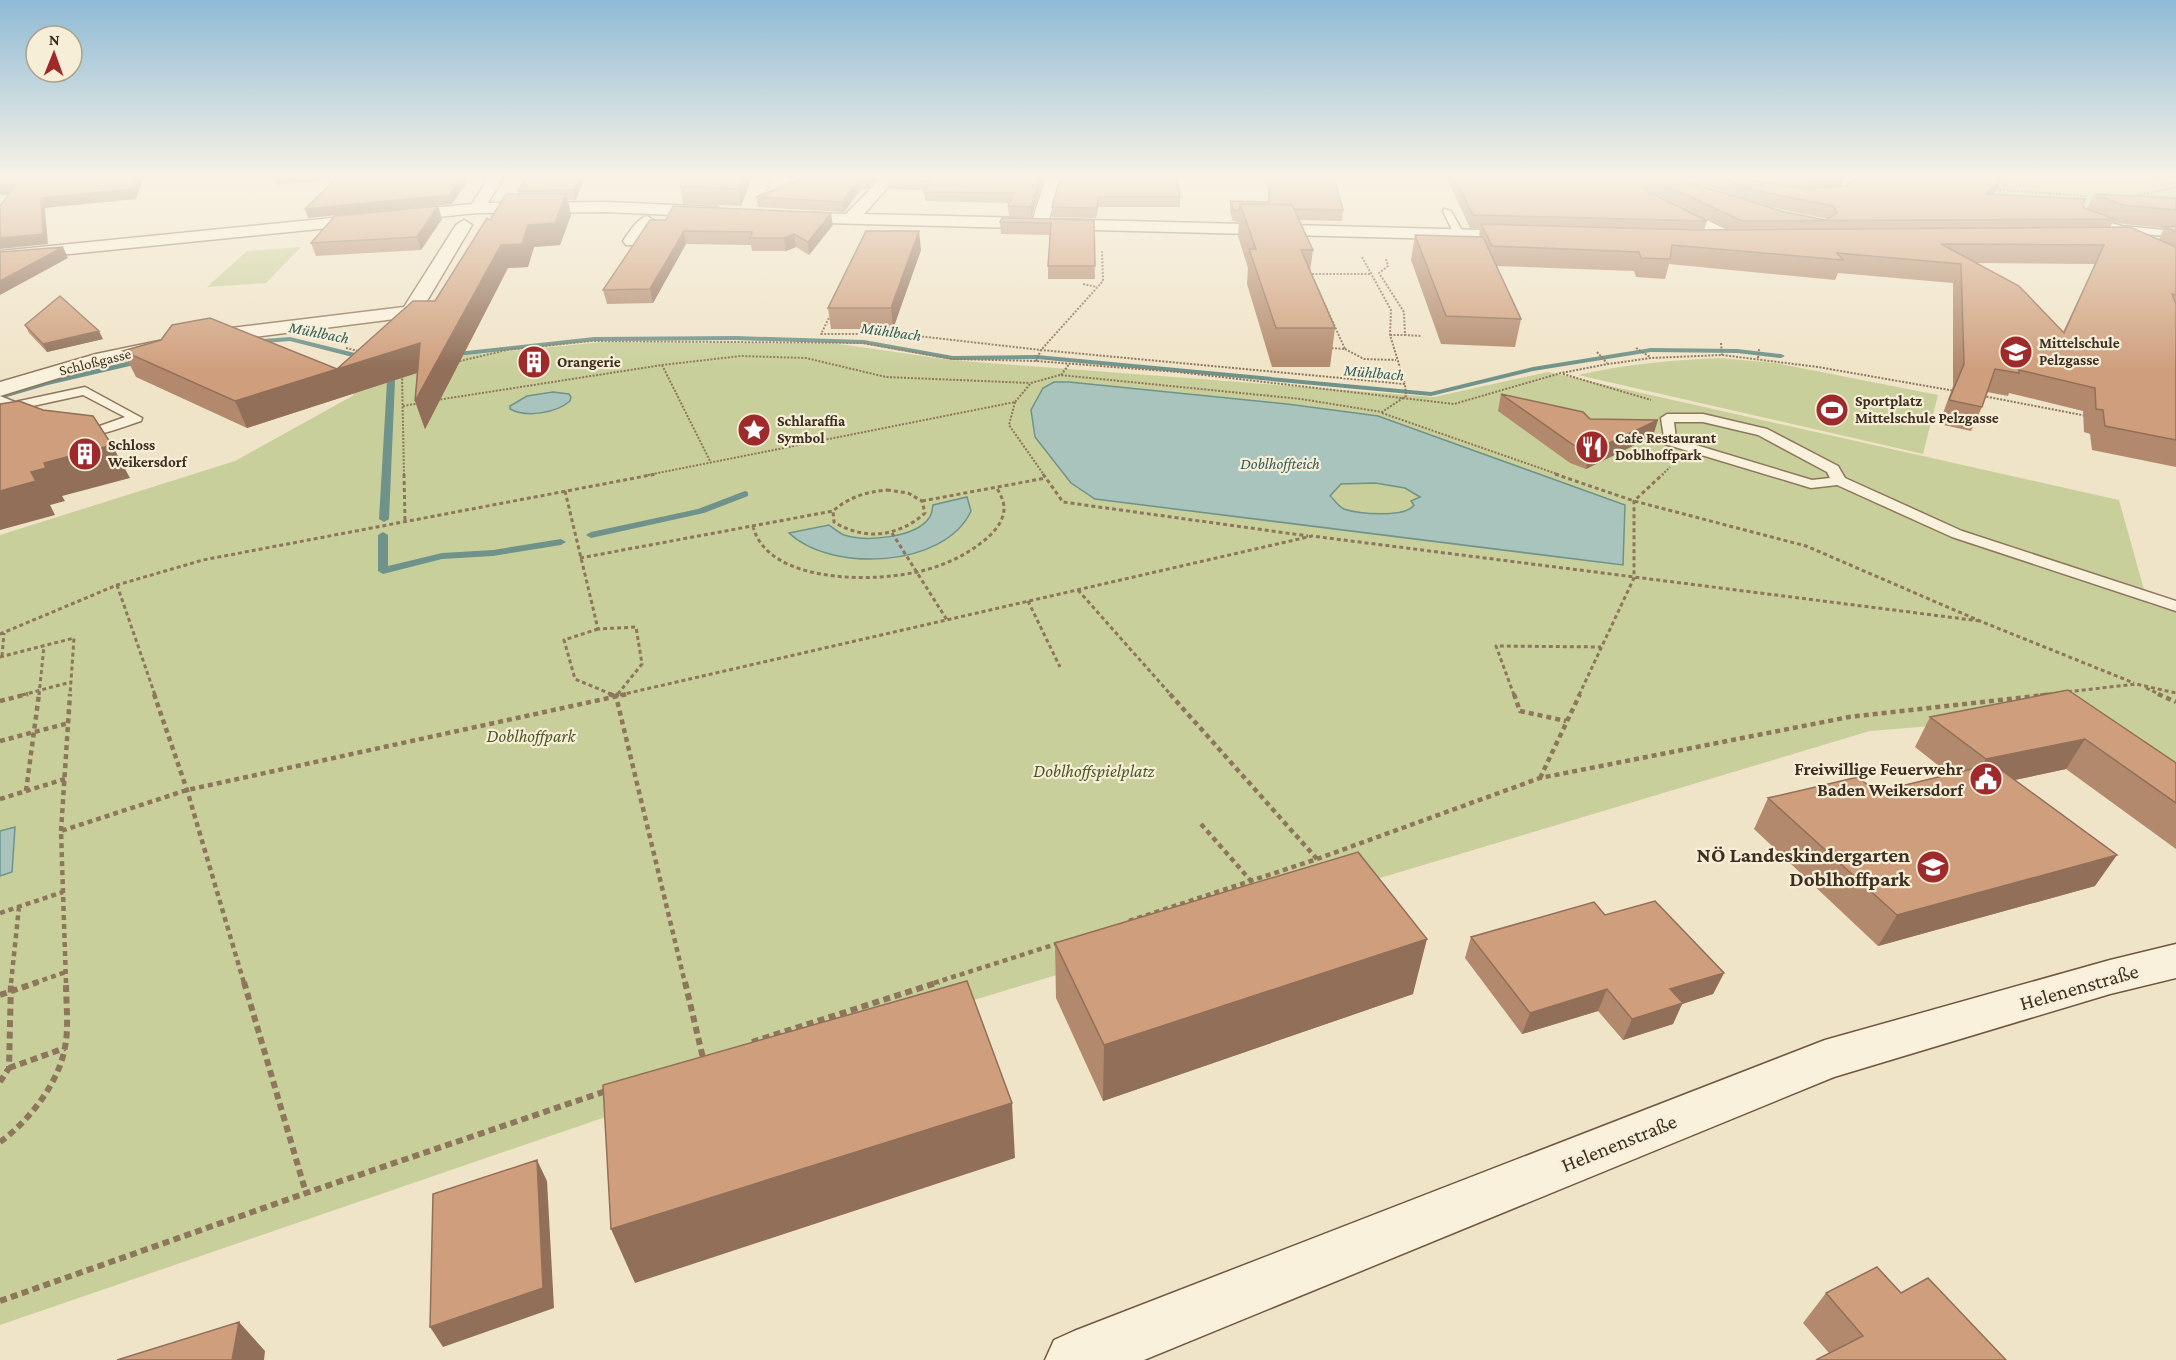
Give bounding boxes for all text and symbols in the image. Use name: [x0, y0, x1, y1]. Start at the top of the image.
north arrow: [24, 24, 84, 84]
text: N: [49, 31, 60, 48]
water label: Mühlbach: [286, 318, 351, 347]
water label: Mühlbach: [859, 319, 923, 344]
school or university icon: Mittelschule Pelzgasse: [1998, 334, 2034, 370]
place label: Mittelschule Pelzgasse: [2039, 335, 2120, 368]
building icon: Orangerie: [516, 344, 552, 380]
street label: Schloßgasse: [57, 345, 133, 380]
place label: Orangerie: [557, 354, 621, 370]
water label: Mühlbach: [1342, 361, 1405, 384]
sports icon: Sportplatz Mittelschule Pelzgasse: [1814, 392, 1850, 428]
place label: Sportplatz Mittelschule Pelzgasse: [1855, 393, 1999, 426]
place icon: Schlaraffia Symbol: [736, 412, 772, 448]
place label: Schlaraffia Symbol: [777, 413, 846, 446]
restaurant icon: Cafe Restaurant Doblhoffpark: [1574, 429, 1610, 465]
place label: Cafe Restaurant Doblhoffpark: [1615, 430, 1717, 463]
building icon: Schloss Weikersdorf: [67, 436, 103, 472]
place label: Schloss Weikersdorf: [107, 437, 188, 470]
water label: Doblhoffteich: [1240, 455, 1320, 473]
park label: Doblhoffpark: [487, 726, 577, 746]
place label: Freiwillige Feuerwehr Baden Weikersdorf: [1794, 759, 1964, 800]
park label: Doblhoffspielplatz: [1033, 761, 1155, 781]
public building icon: Freiwillige Feuerwehr Baden Weikersdorf: [1968, 761, 2004, 797]
place label: NÖ Landeskindergarten Doblhoffpark: [1697, 843, 1911, 891]
school or university icon: NÖ Landeskindergarten Doblhoffpark: [1915, 849, 1951, 885]
street label: Helenenstraße: [2017, 959, 2141, 1015]
street label: Helenenstraße: [1558, 1109, 1680, 1177]

